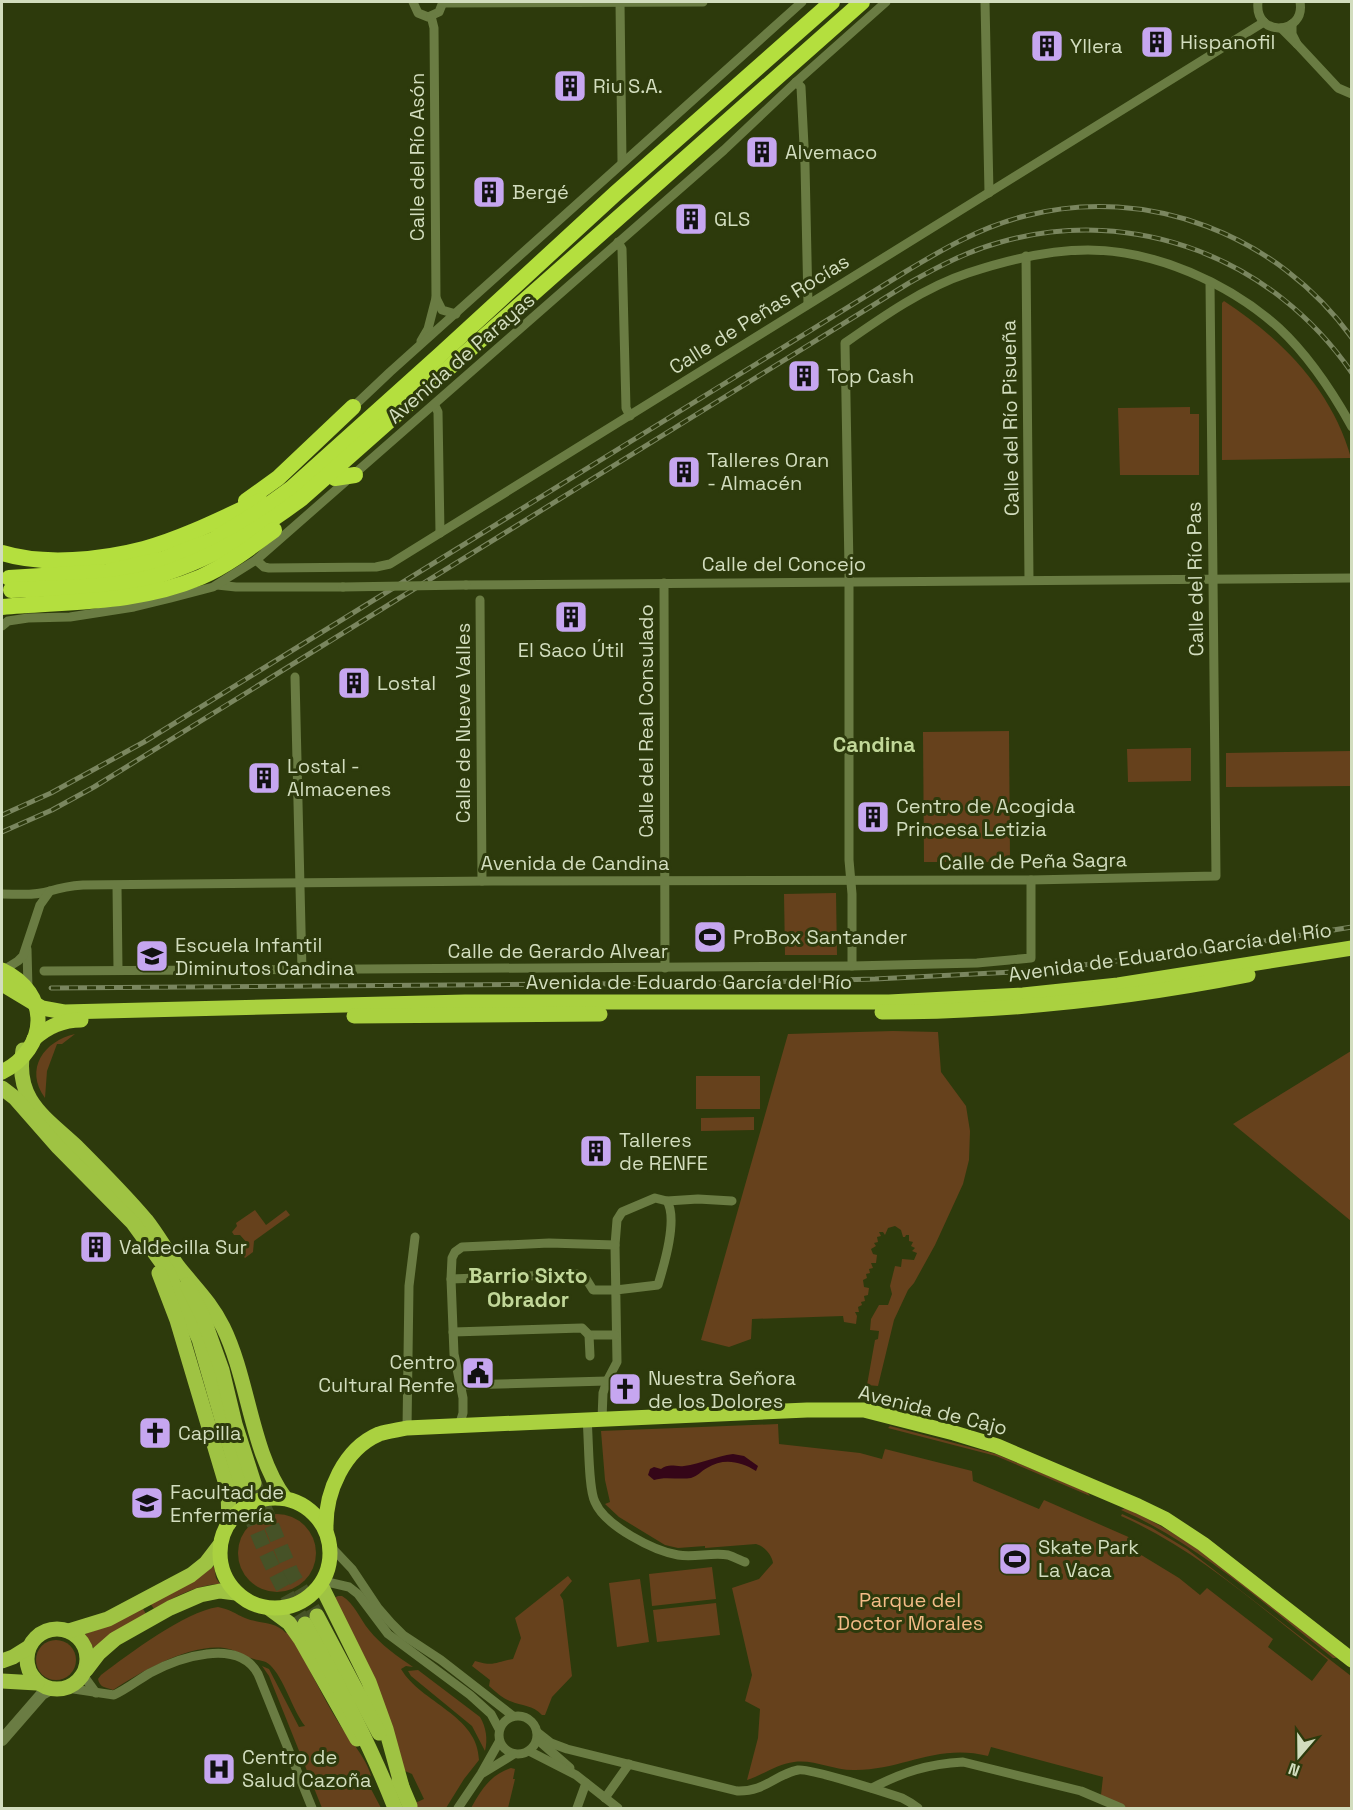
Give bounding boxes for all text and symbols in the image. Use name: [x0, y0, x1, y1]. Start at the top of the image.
building icon: Hispanofil: [1139, 24, 1175, 60]
building icon: Yllera: [1029, 28, 1065, 64]
place label: Hispanofil: [1180, 29, 1275, 55]
place label: Yllera: [1070, 33, 1123, 59]
building icon: Riu S.A.: [552, 68, 588, 104]
street label: Calle del Río Asón: [404, 73, 430, 241]
place label: Riu S.A.: [593, 73, 663, 99]
building icon: Alvemaco: [744, 134, 780, 170]
place label: Alvemaco: [785, 139, 877, 165]
building icon: Bergé: [471, 174, 507, 210]
place label: Bergé: [512, 179, 569, 205]
building icon: GLS: [673, 201, 709, 237]
place label: GLS: [714, 206, 750, 232]
street label: Calle de Peñas Rocías: [664, 248, 854, 380]
street label: Avenida de Parayas: [382, 287, 540, 429]
street label: Calle del Río Pisueña: [995, 320, 1025, 516]
building icon: Top Cash: [786, 358, 822, 394]
place label: Top Cash: [827, 363, 914, 389]
place label: Talleres Oran - Almacén: [707, 447, 829, 496]
building icon: Talleres Oran - Almacén: [666, 454, 702, 490]
street label: Calle del Río Pas: [1181, 501, 1209, 657]
street label: Calle del Concejo: [702, 551, 866, 577]
building icon: El Saco Útil: [553, 599, 589, 635]
street label: Calle del Real Consulado: [633, 604, 659, 838]
street label: Calle de Nueve Valles: [450, 623, 476, 823]
place label: El Saco Útil: [518, 637, 624, 663]
building icon: Lostal: [336, 665, 372, 701]
place label: Lostal: [377, 670, 436, 696]
district label: Candina: [833, 731, 915, 758]
place label: Lostal - Almacenes: [287, 753, 391, 802]
building icon: Lostal - Almacenes: [246, 760, 282, 796]
place label: Centro de Acogida Princesa Letizia: [896, 793, 1075, 842]
building icon: Centro de Acogida Princesa Letizia: [855, 799, 891, 835]
street label: Calle de Peña Sagra: [939, 846, 1127, 876]
street label: Avenida de Candina: [480, 850, 670, 876]
street label: Avenida de Eduardo García del Río: [1007, 916, 1333, 988]
sports icon: ProBox Santander: [692, 919, 728, 955]
place label: ProBox Santander: [733, 924, 907, 950]
place label: Escuela Infantil Diminutos Candina: [175, 932, 355, 981]
school or university icon: Escuela Infantil Diminutos Candina: [134, 938, 170, 974]
street label: Calle de Gerardo Alvear: [448, 938, 668, 964]
street label: Avenida de Eduardo García del Río: [526, 969, 852, 995]
place label: Talleres de RENFE: [619, 1127, 708, 1176]
building icon: Talleres de RENFE: [578, 1133, 614, 1169]
building icon: Valdecilla Sur: [78, 1229, 114, 1265]
place label: Valdecilla Sur: [119, 1234, 247, 1260]
district label: Barrio Sixto Obrador: [468, 1262, 588, 1313]
place label: Centro Cultural Renfe: [318, 1349, 455, 1398]
public building icon: Centro Cultural Renfe: [460, 1355, 496, 1391]
place label: Nuestra Señora de los Dolores: [648, 1365, 796, 1414]
church icon: Nuestra Señora de los Dolores: [607, 1371, 643, 1407]
street label: Avenida de Cajo: [856, 1379, 1010, 1441]
church icon: Capilla: [137, 1415, 173, 1451]
place label: Capilla: [178, 1420, 241, 1446]
place label: Facultad de Enfermería: [170, 1479, 284, 1528]
school or university icon: Facultad de Enfermería: [129, 1485, 165, 1521]
place label: Skate Park La Vaca: [1038, 1534, 1139, 1583]
sports icon: Skate Park La Vaca: [997, 1541, 1033, 1577]
park label: Parque del Doctor Morales: [837, 1587, 983, 1636]
north arrow: [1269, 1726, 1329, 1786]
place label: Centro de Salud Cazoña: [242, 1744, 371, 1793]
hospital icon: Centro de Salud Cazoña: [201, 1751, 237, 1787]
text: N: [1285, 1758, 1303, 1781]

